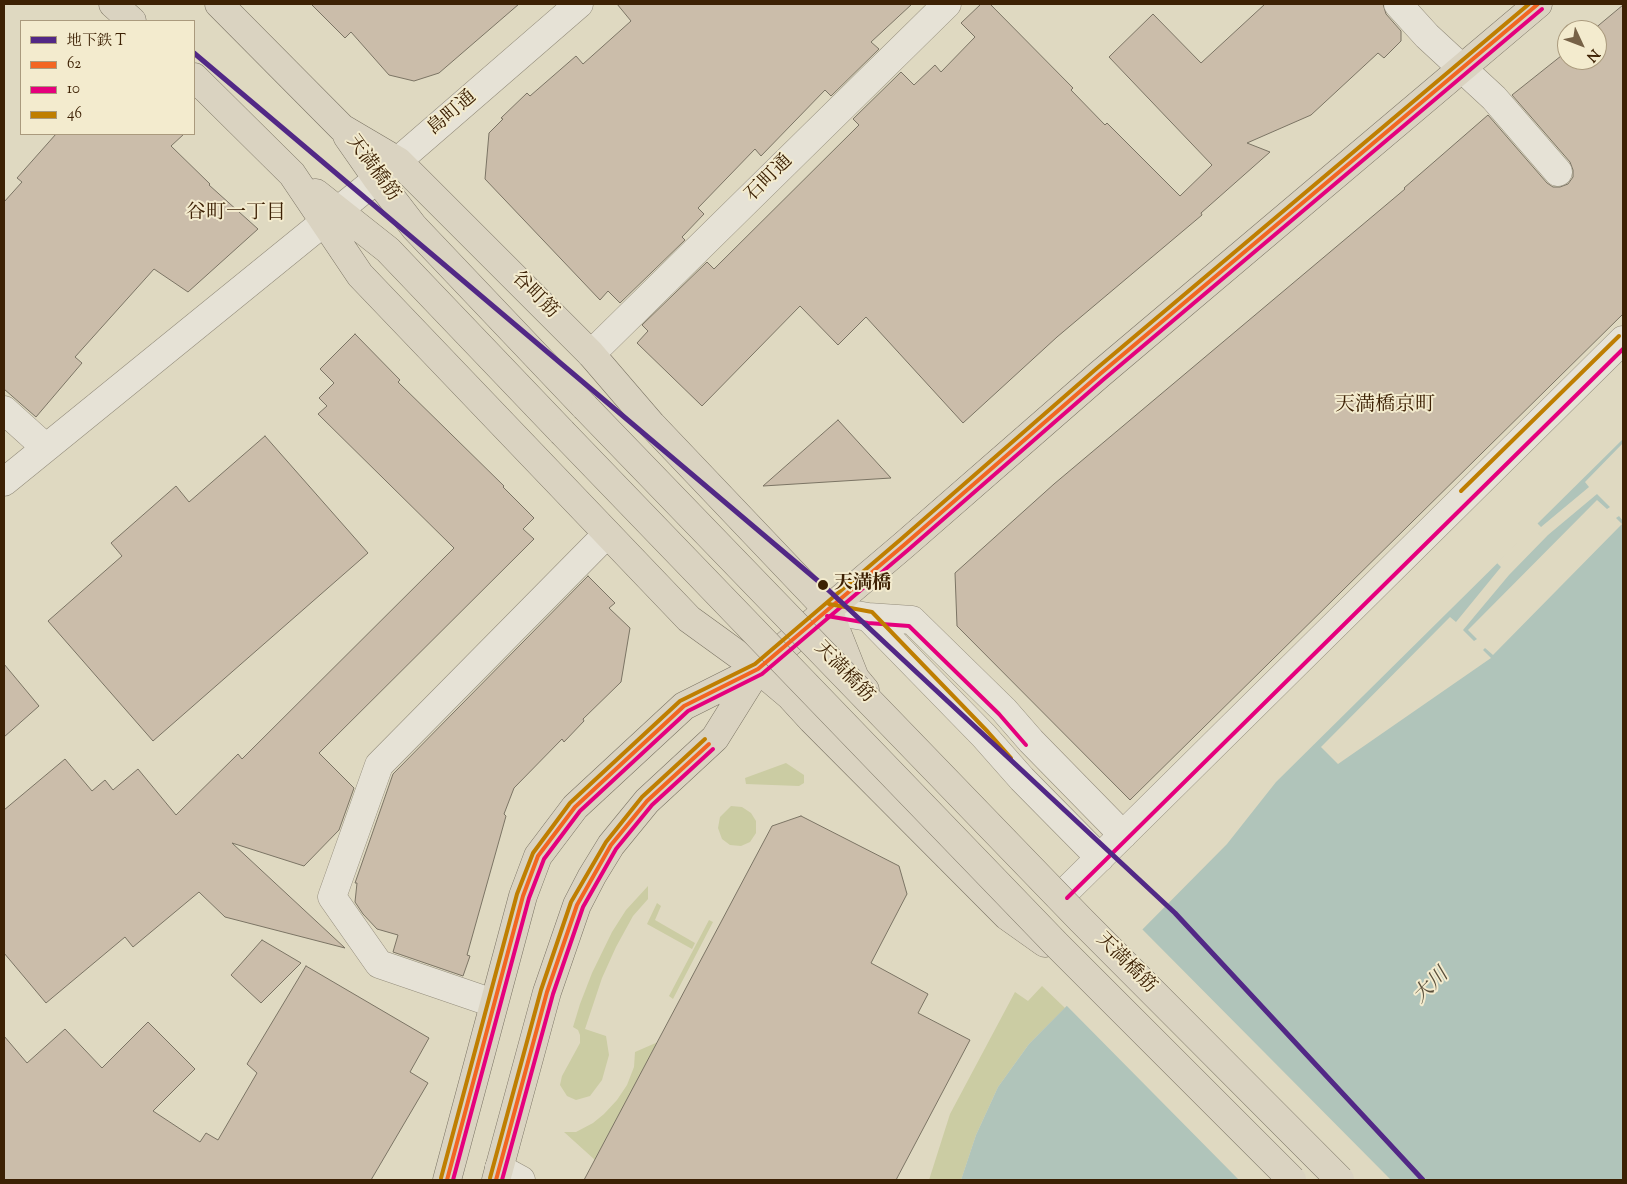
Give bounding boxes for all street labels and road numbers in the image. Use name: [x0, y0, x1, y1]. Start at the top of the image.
street label: 島町通: [424, 87, 482, 141]
street label: 天満橋筋: [340, 132, 404, 206]
street label: 石町通: [742, 151, 798, 207]
street label: 谷町筋: [506, 268, 562, 324]
street label: 天満橋筋: [808, 638, 878, 708]
street label: 天満橋筋: [1090, 929, 1160, 999]

